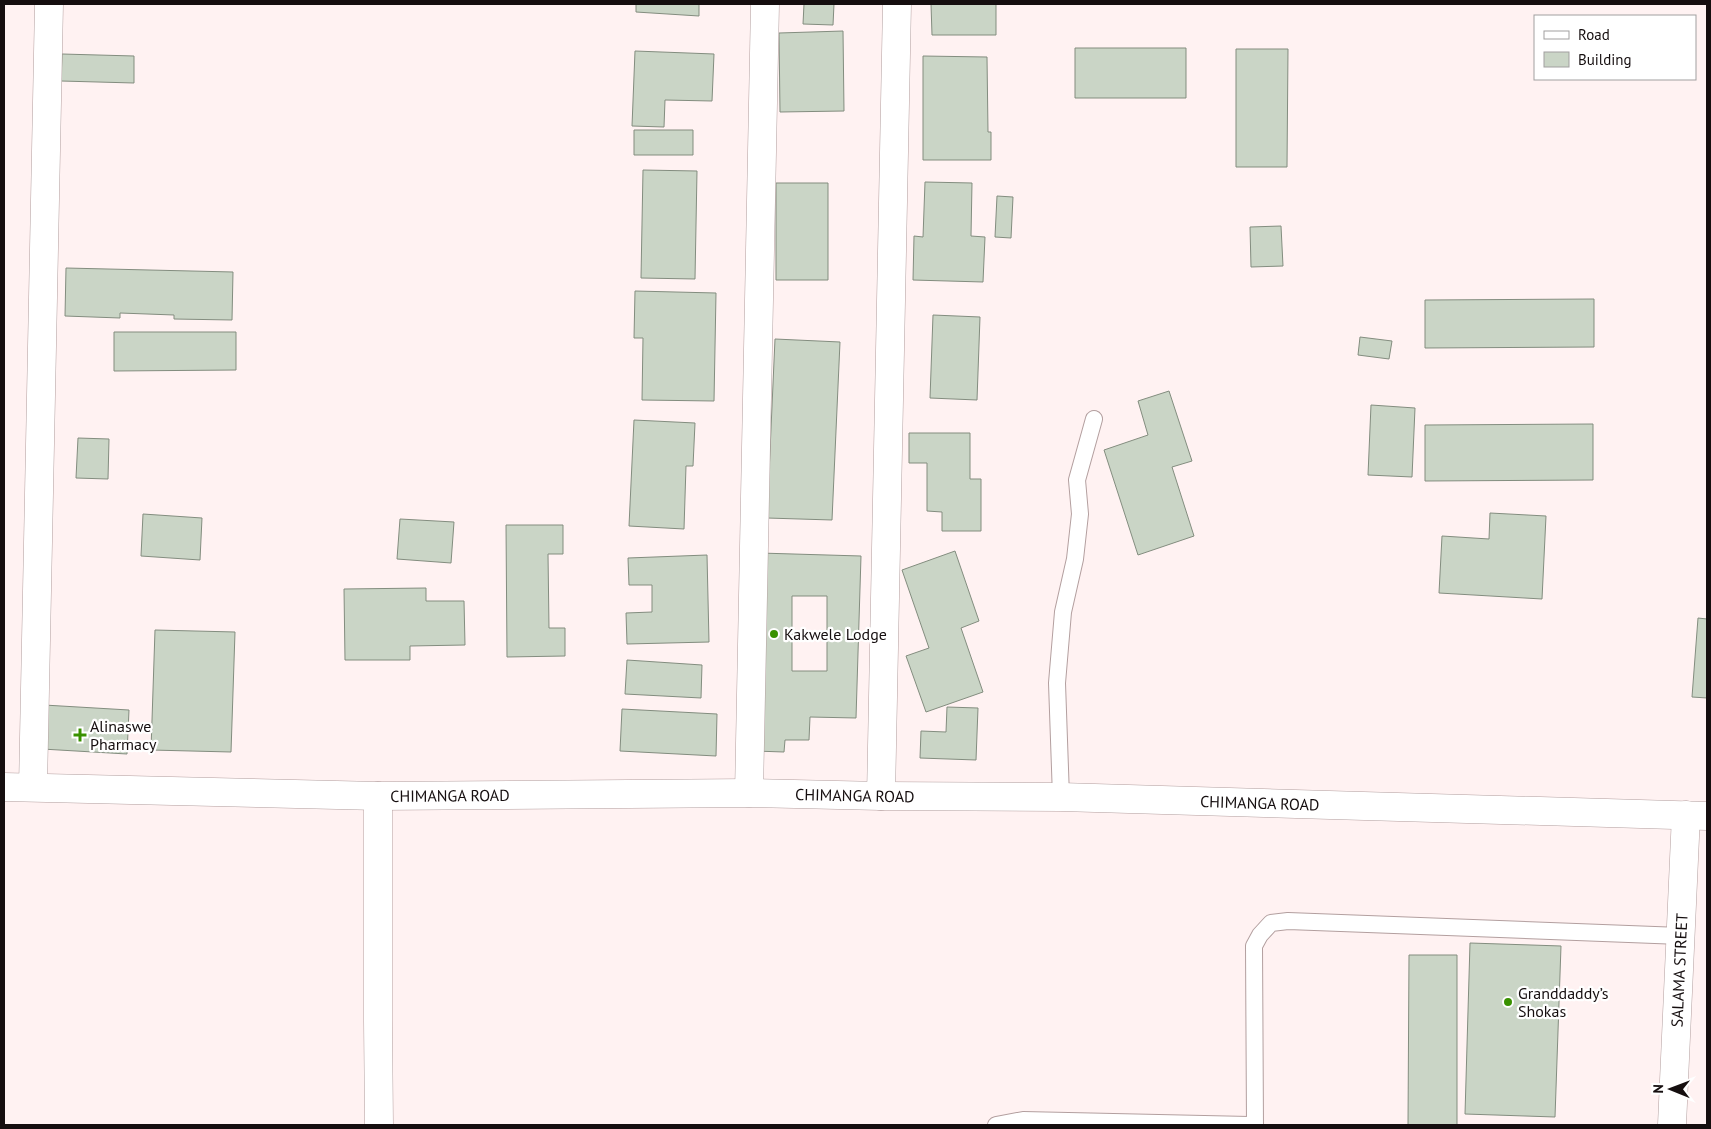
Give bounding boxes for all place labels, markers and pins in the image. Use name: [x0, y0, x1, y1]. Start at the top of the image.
place label: Kakwele Lodge: [784, 624, 887, 644]
marker: Kakwele Lodge: [768, 628, 780, 640]
place label: Alinaswe Pharmacy: [90, 716, 157, 754]
marker: Alinaswe Pharmacy: [74, 729, 86, 741]
place label: Granddaddy’s Shokas: [1518, 983, 1609, 1021]
marker: Granddaddy’s Shokas: [1502, 996, 1514, 1008]

